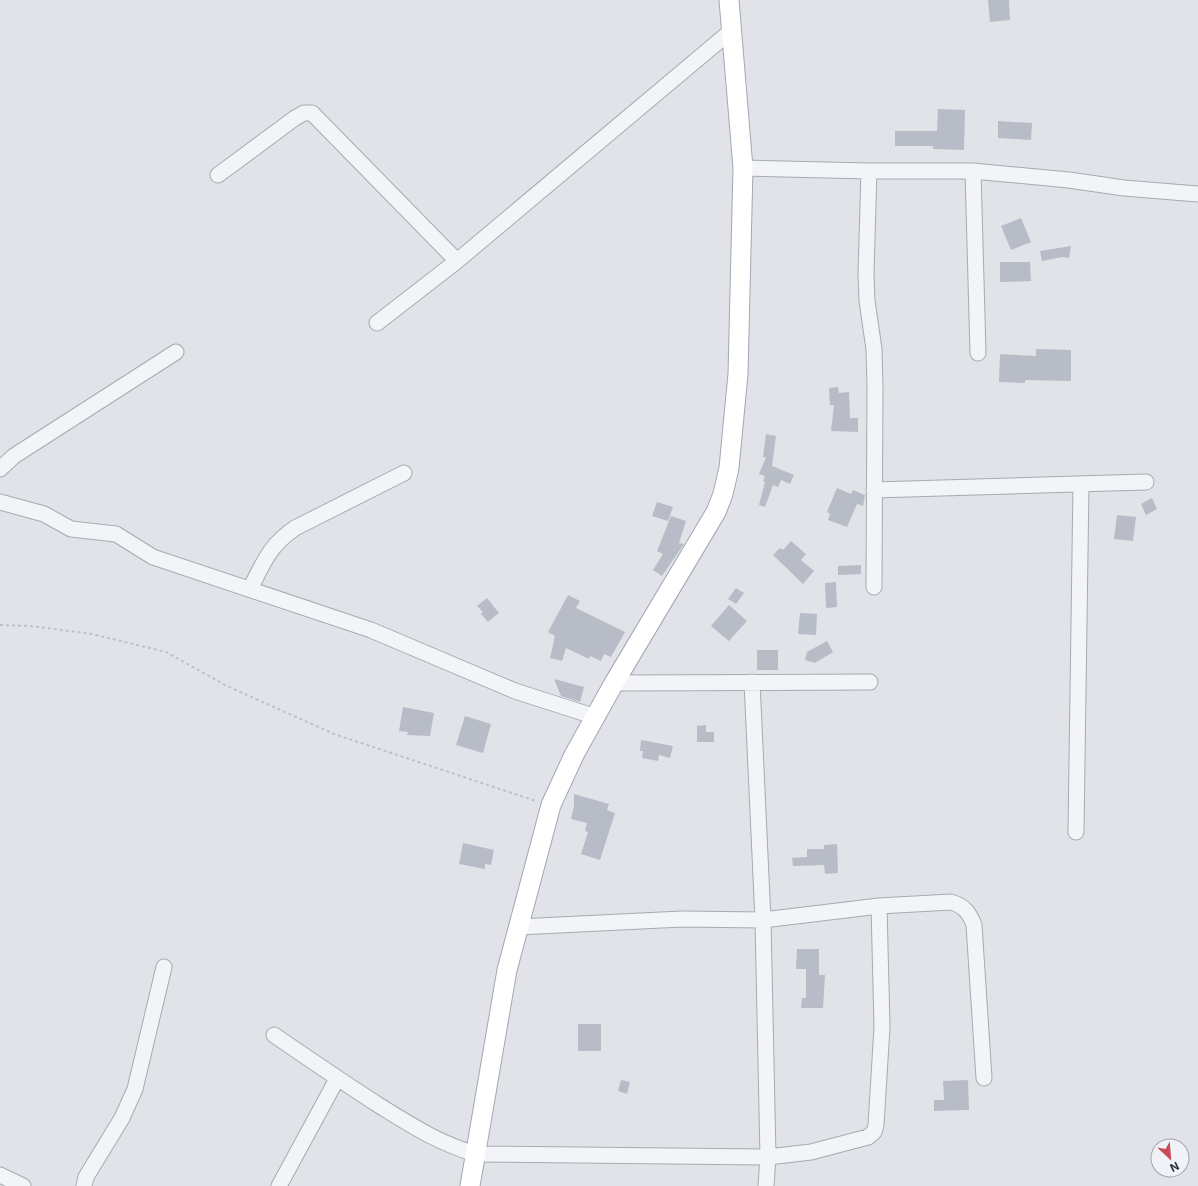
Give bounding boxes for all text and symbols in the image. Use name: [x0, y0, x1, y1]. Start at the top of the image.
north arrow: [1150, 1138, 1190, 1178]
text: N: [1168, 1159, 1181, 1175]

